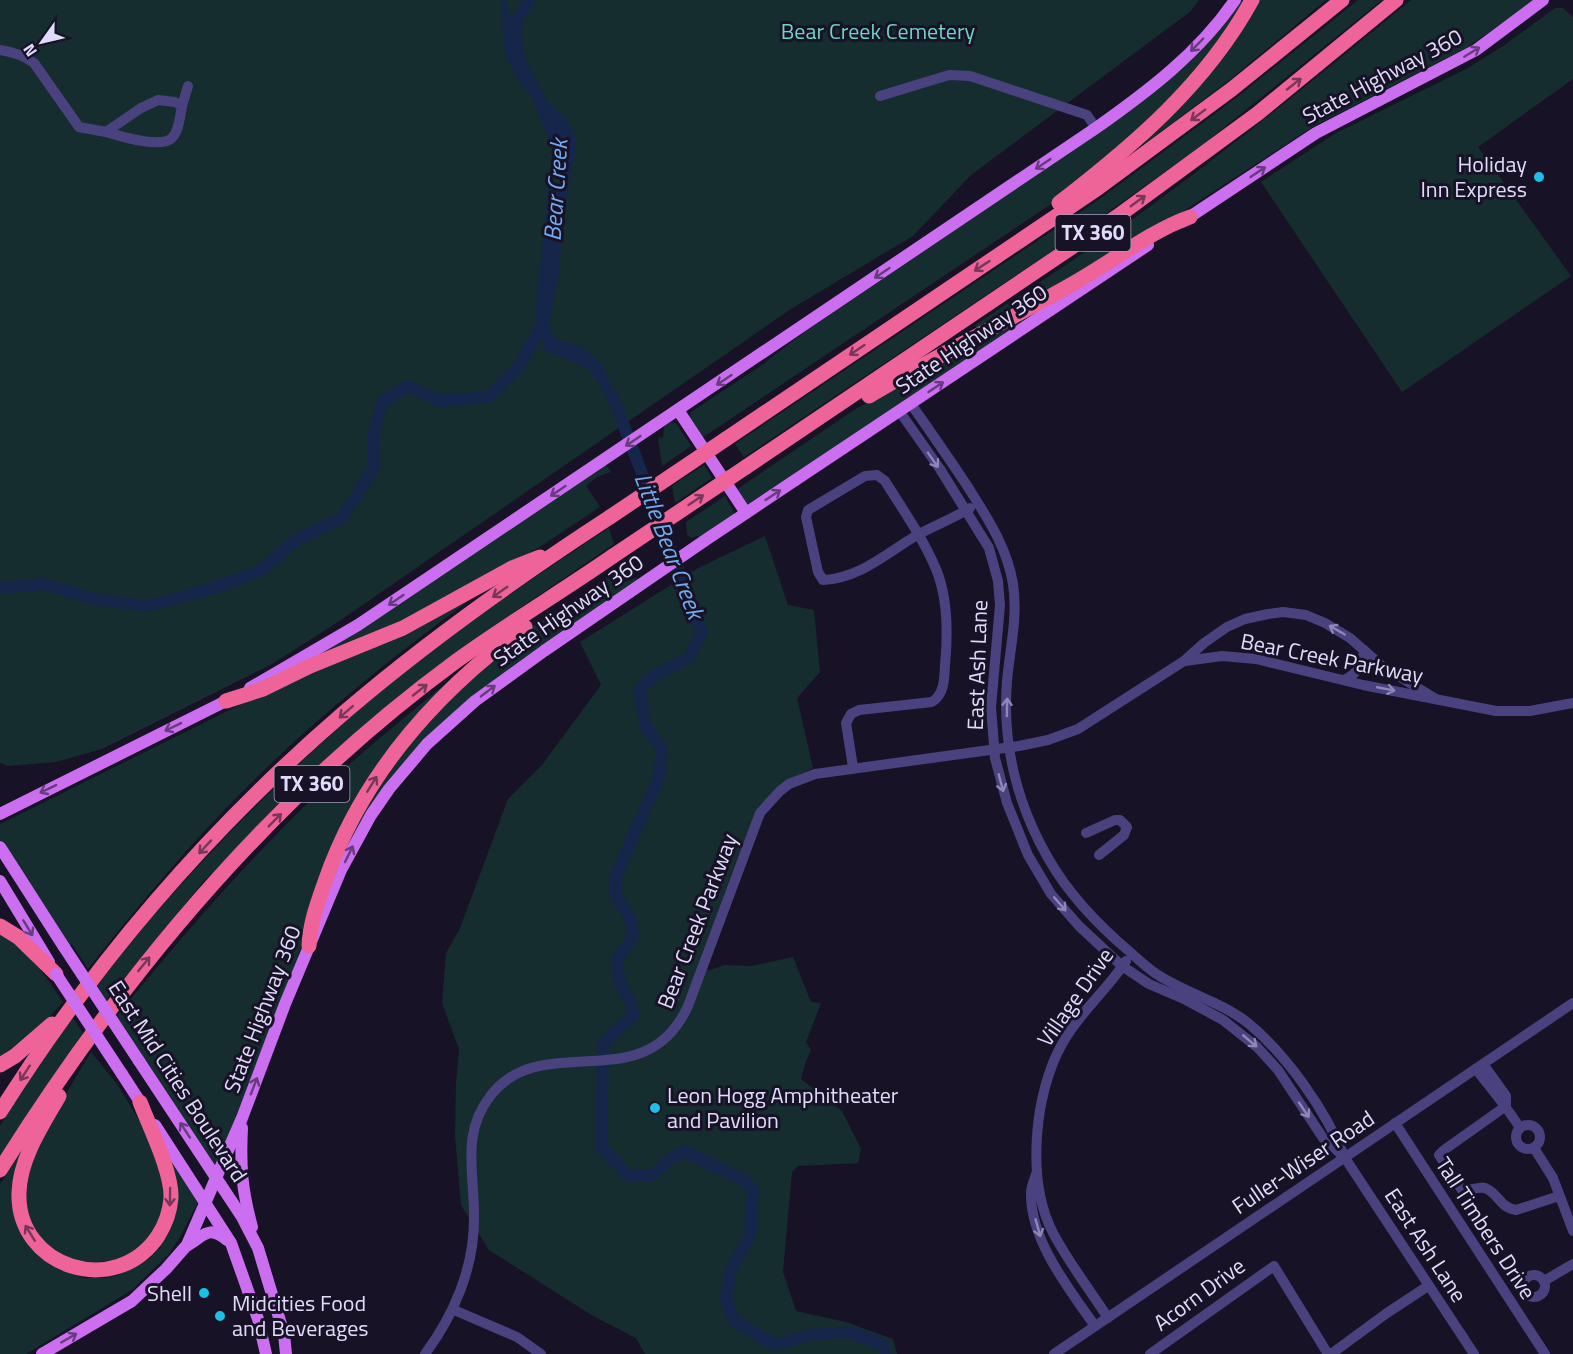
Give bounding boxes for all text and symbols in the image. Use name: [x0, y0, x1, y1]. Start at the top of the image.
north arrow: [12, 12, 72, 72]
park label: Bear Creek Cemetery: [781, 14, 976, 48]
street label: State Highway 360: [1296, 19, 1468, 133]
one-way arrow: [1190, 37, 1204, 52]
text: N: [17, 39, 43, 62]
one-way arrow: [1463, 46, 1480, 58]
one-way arrow: [1286, 78, 1302, 91]
one-way arrow: [1190, 108, 1206, 121]
water label: Bear Creek: [533, 134, 577, 242]
place label: Holiday Inn Express: [1420, 147, 1527, 206]
one-way arrow: [1036, 158, 1052, 170]
one-way arrow: [1249, 166, 1266, 178]
marker: Holiday Inn Express: [1532, 170, 1546, 184]
one-way arrow: [1130, 195, 1146, 208]
road number: TX 360: [1056, 215, 1130, 251]
one-way arrow: [974, 260, 990, 272]
one-way arrow: [874, 267, 891, 279]
street label: State Highway 360: [888, 275, 1054, 403]
one-way arrow: [849, 344, 865, 356]
one-way arrow: [715, 373, 732, 386]
one-way arrow: [927, 381, 944, 394]
one-way arrow: [625, 435, 642, 447]
one-way arrow: [927, 452, 939, 468]
water label: Little Bear Creek: [626, 467, 716, 627]
one-way arrow: [550, 485, 566, 497]
one-way arrow: [764, 489, 781, 501]
one-way arrow: [688, 494, 704, 506]
street label: State Highway 360: [486, 545, 650, 675]
one-way arrow: [492, 586, 508, 598]
one-way arrow: [387, 593, 404, 606]
street label: East Ash Lane: [958, 599, 996, 731]
one-way arrow: [1329, 623, 1346, 635]
street label: Bear Creek Parkway: [1238, 624, 1427, 692]
one-way arrow: [412, 683, 428, 696]
one-way arrow: [1376, 684, 1395, 695]
one-way arrow: [480, 685, 496, 698]
one-way arrow: [1001, 697, 1013, 717]
one-way arrow: [339, 705, 354, 719]
one-way arrow: [165, 722, 183, 734]
road number: TX 360: [274, 766, 350, 802]
one-way arrow: [996, 773, 1007, 792]
one-way arrow: [366, 776, 378, 793]
one-way arrow: [39, 783, 57, 795]
one-way arrow: [267, 812, 282, 827]
street label: Bear Creek Parkway: [648, 828, 746, 1014]
one-way arrow: [198, 839, 213, 854]
one-way arrow: [344, 845, 355, 863]
one-way arrow: [1053, 896, 1067, 911]
one-way arrow: [22, 919, 35, 936]
street label: State Highway 360: [214, 920, 310, 1098]
street label: Village Drive: [1028, 940, 1122, 1054]
one-way arrow: [138, 956, 151, 972]
street label: East Mid Cities Boulevard: [100, 973, 256, 1189]
one-way arrow: [1242, 1034, 1257, 1048]
one-way arrow: [19, 1064, 31, 1081]
one-way arrow: [250, 1077, 261, 1095]
place label: Leon Hogg Amphitheater and Pavilion: [667, 1078, 899, 1137]
marker: Leon Hogg Amphitheater and Pavilion: [648, 1101, 662, 1115]
one-way arrow: [1298, 1101, 1310, 1118]
street label: Fuller-Wiser Road: [1225, 1102, 1381, 1222]
one-way arrow: [178, 1122, 190, 1139]
street label: Tall Timbers Drive: [1427, 1150, 1545, 1306]
street label: East Ash Lane: [1376, 1181, 1476, 1309]
one-way arrow: [164, 1186, 176, 1206]
one-way arrow: [1032, 1218, 1044, 1237]
one-way arrow: [24, 1225, 36, 1242]
street label: Acorn Drive: [1146, 1249, 1252, 1339]
place label: Shell: [147, 1276, 192, 1310]
marker: Shell: [197, 1286, 211, 1300]
place label: Midcities Food and Beverages: [232, 1286, 369, 1345]
marker: Midcities Food and Beverages: [213, 1309, 227, 1323]
one-way arrow: [60, 1332, 77, 1344]

